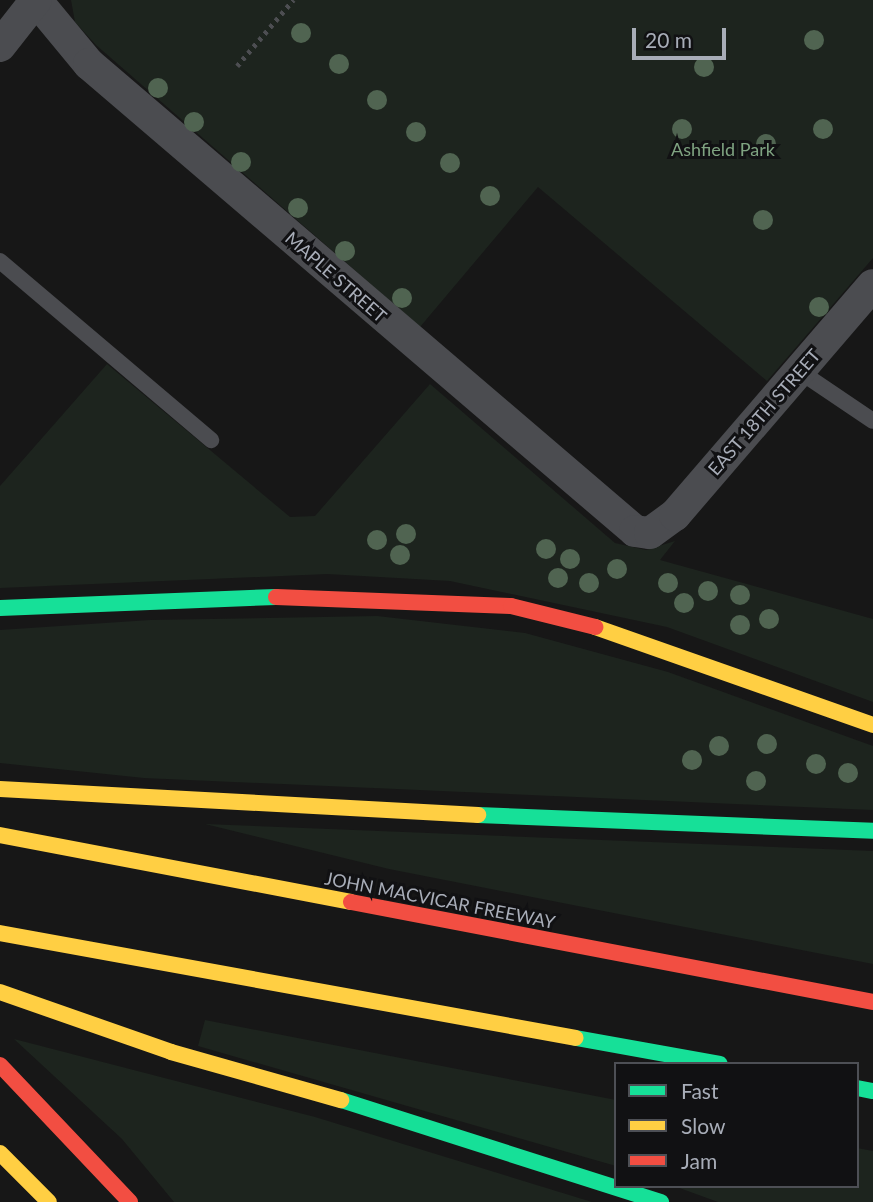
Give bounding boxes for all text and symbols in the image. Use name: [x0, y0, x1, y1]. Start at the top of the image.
scale bar: [635, 14, 730, 58]
text: 20 m: [645, 27, 692, 52]
park label: Ashfield Park: [671, 138, 775, 160]
street label: MAPLE STREET: [281, 227, 391, 327]
street label: EAST 18TH STREET: [703, 344, 825, 480]
street label: JOHN MACVICAR FREEWAY: [323, 867, 557, 933]
legend: [614, 1062, 859, 1188]
text: Fast: [681, 1078, 718, 1103]
text: Slow: [681, 1113, 725, 1138]
text: Jam: [681, 1148, 717, 1173]

